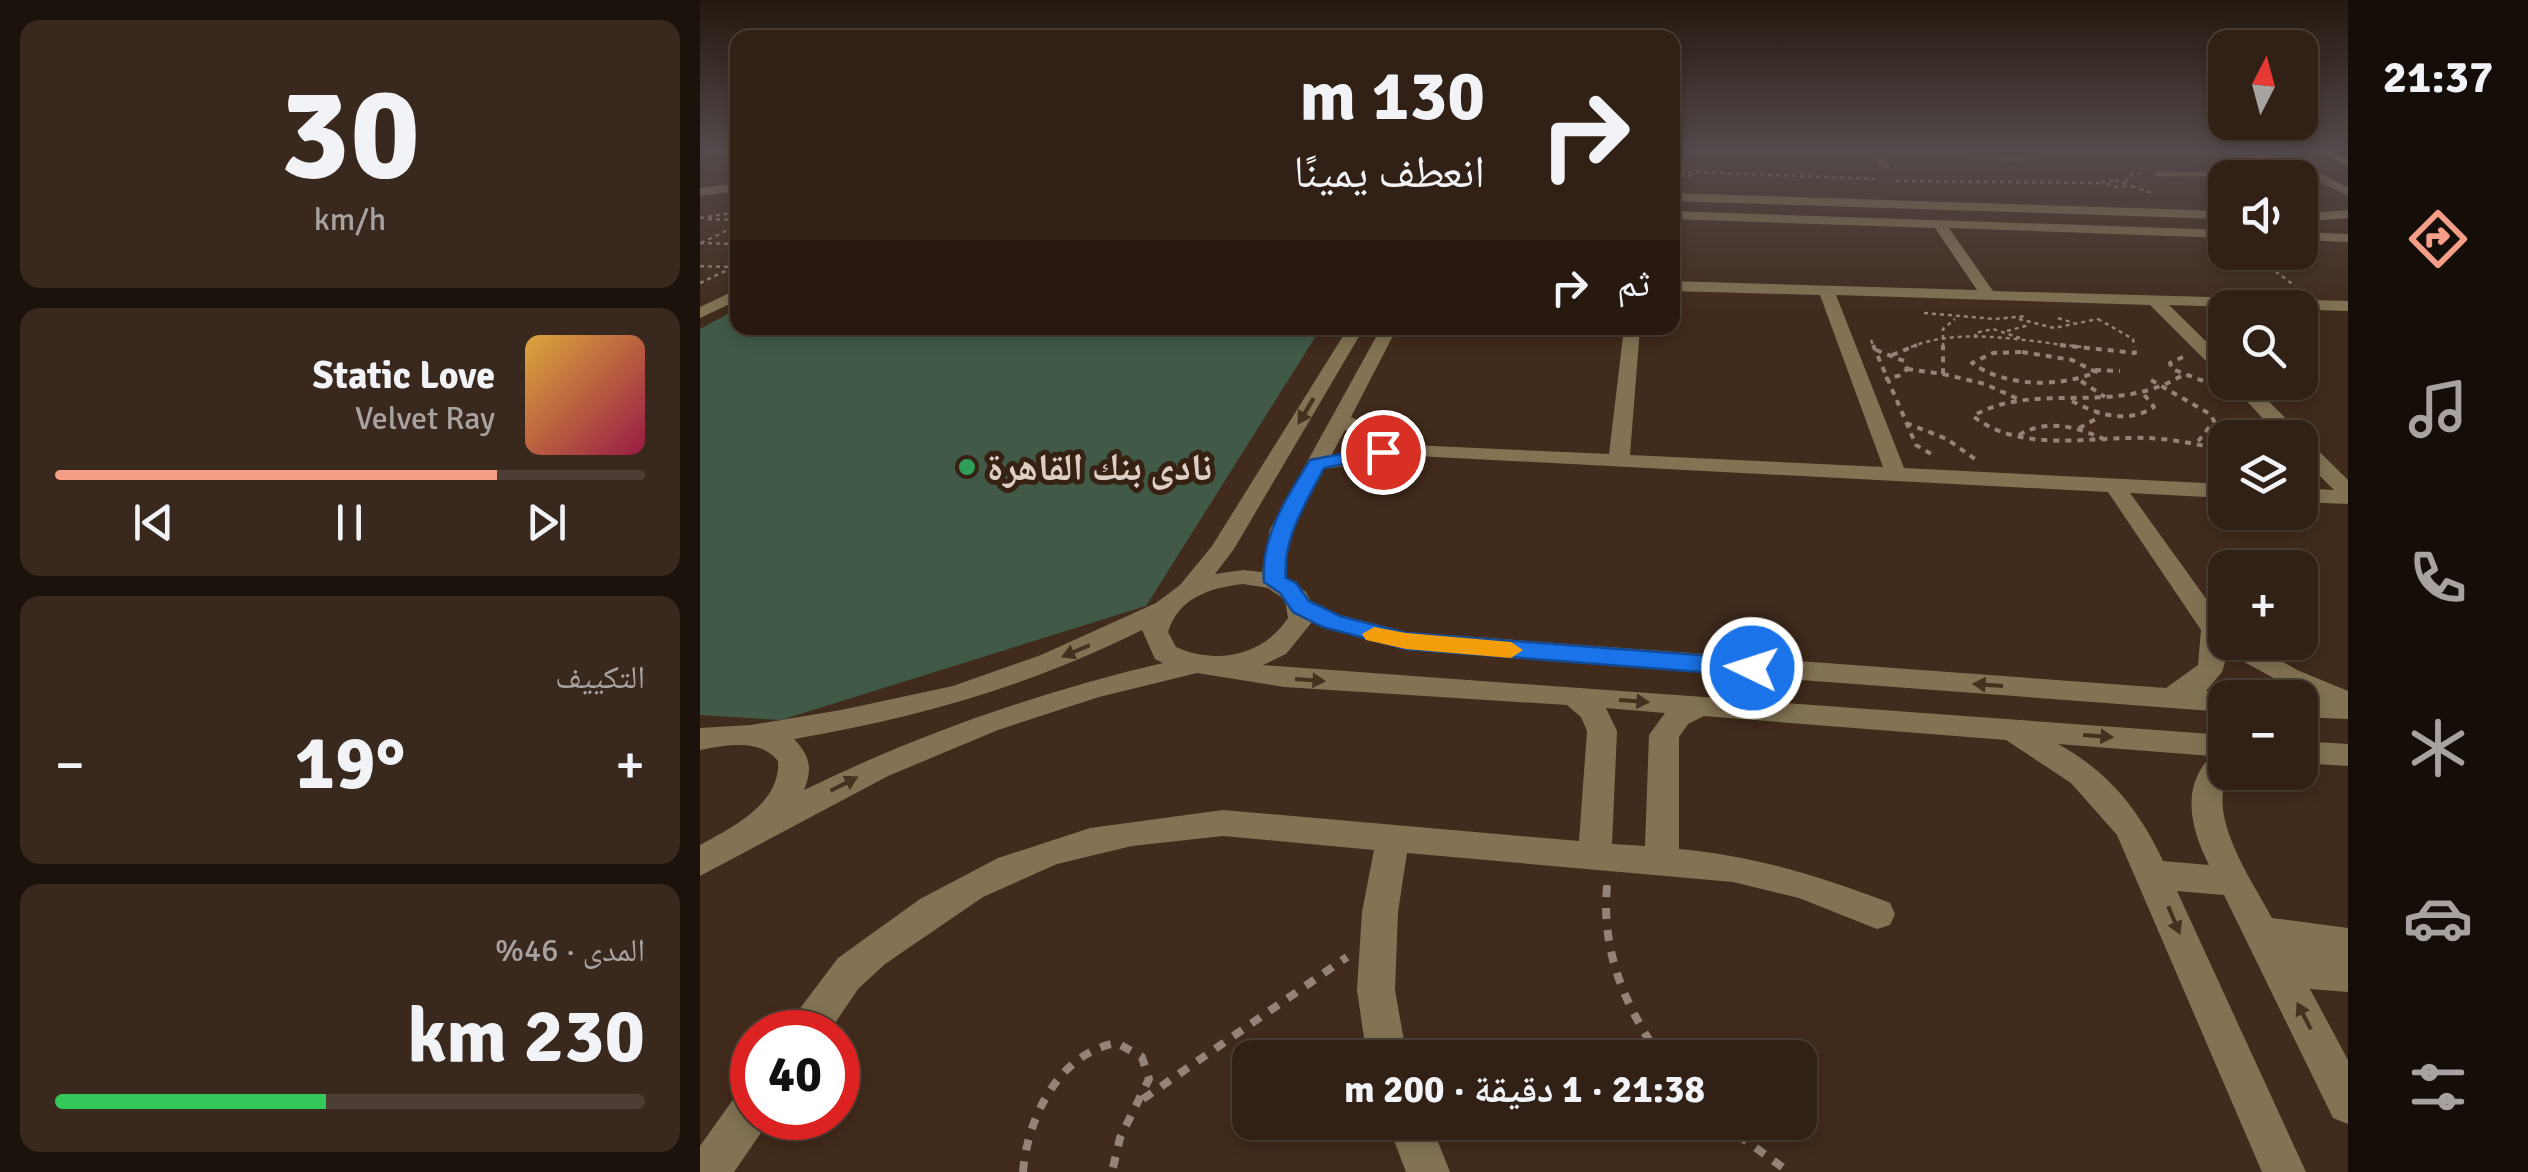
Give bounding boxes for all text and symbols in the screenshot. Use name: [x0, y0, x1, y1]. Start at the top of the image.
north arrow: [2208, 30, 2318, 140]
map controls: [2208, 30, 2318, 790]
text: 21:37: [2383, 50, 2493, 105]
text: 130 m: [1300, 53, 1485, 139]
text: 30: [280, 55, 420, 215]
icon: right: [1520, 70, 1650, 200]
text: انعطف يمينًا: [1294, 145, 1485, 200]
button: sound: [2208, 160, 2318, 270]
text: km/h: [314, 200, 386, 239]
icon: directions: [2403, 204, 2473, 274]
icon: right: [1542, 260, 1597, 315]
text: ثم: [1617, 260, 1650, 307]
button: search: [2208, 290, 2318, 400]
text: Static Love: [313, 352, 495, 399]
icon: music: [2403, 374, 2473, 444]
one-way arrow: [1298, 397, 1315, 425]
text: Velvet Ray: [355, 399, 495, 438]
pin: [1341, 410, 1426, 495]
button: layers: [2208, 420, 2318, 530]
icon: arrive: [1356, 425, 1411, 480]
place label: نادى بنك القاهرة: [987, 444, 1212, 491]
marker: نادى بنك القاهرة: [956, 456, 978, 478]
icon: previous: [126, 495, 181, 550]
icon: pause: [322, 495, 377, 550]
icon: next: [519, 495, 574, 550]
icon: phone: [2403, 543, 2473, 613]
button: +: [2208, 550, 2318, 660]
position arrow: [1700, 616, 1804, 720]
one-way arrow: [1062, 643, 1091, 659]
text: التكييف: [555, 658, 645, 697]
one-way arrow: [1294, 672, 1326, 688]
one-way arrow: [1972, 677, 2004, 693]
button: −: [2208, 680, 2318, 790]
one-way arrow: [1619, 693, 1650, 709]
icon: climate: [2403, 713, 2473, 783]
text: 19°: [295, 717, 406, 810]
one-way arrow: [2082, 729, 2114, 745]
text: −: [55, 731, 85, 799]
text: +: [615, 731, 645, 799]
one-way arrow: [830, 776, 859, 793]
icon: car: [2403, 883, 2473, 953]
one-way arrow: [2166, 905, 2182, 935]
text: المدى · 46%: [495, 931, 645, 970]
text: 230 km: [407, 990, 645, 1083]
one-way arrow: [2296, 1002, 2313, 1031]
speed limit sign: 40: [730, 1010, 860, 1140]
icon: filters: [2403, 1052, 2473, 1122]
text: 21:38 · 1 دقيقة · 200 m: [1344, 1066, 1705, 1113]

